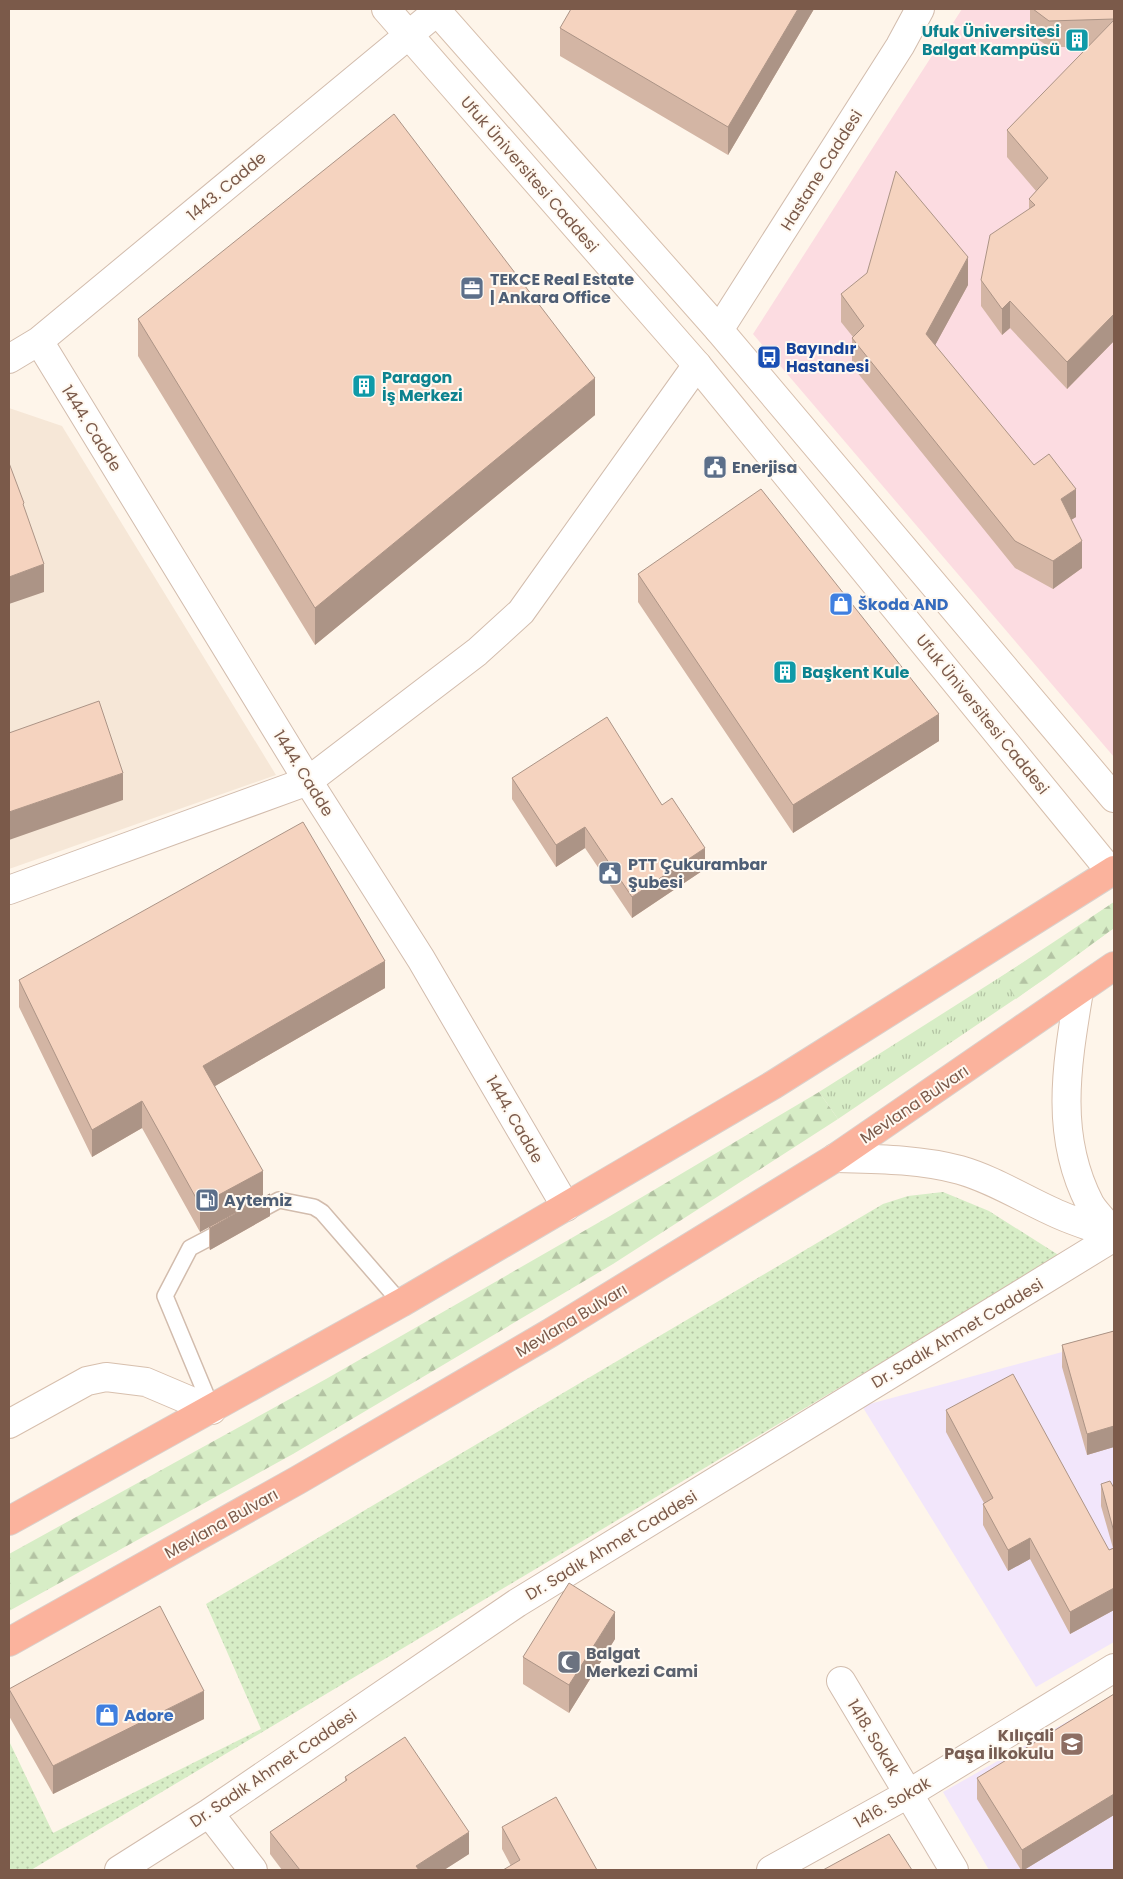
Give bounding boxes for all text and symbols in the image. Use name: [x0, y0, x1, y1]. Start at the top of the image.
place label: Ufuk Üniversitesi Balgat Kampüsü: [922, 20, 1060, 61]
building icon: Ufuk Üniversitesi Balgat Kampüsü: [1064, 27, 1090, 53]
street label: Ufuk Üniversitesi Caddesi: [455, 91, 604, 257]
street label: Hastane Caddesi: [775, 106, 868, 235]
street label: 1443. Cadde: [182, 146, 271, 226]
place label: TEKCE Real Estate | Ankara Office: [490, 268, 634, 309]
office icon: TEKCE Real Estate | Ankara Office: [459, 275, 485, 301]
place label: Bayındır Hastanesi: [786, 337, 869, 378]
bus stop icon: Bayındır Hastanesi: [756, 344, 782, 370]
place label: Paragon İş Merkezi: [382, 366, 463, 407]
building icon: Paragon İş Merkezi: [351, 373, 377, 399]
street label: 1444. Cadde: [56, 381, 127, 476]
public building icon: Enerjisa: [702, 454, 728, 480]
place label: Enerjisa: [732, 456, 797, 479]
shop icon: Škoda AND: [828, 591, 854, 617]
place label: Škoda AND: [858, 593, 949, 616]
street label: Ufuk Üniversitesi Caddesi: [911, 629, 1055, 799]
building icon: Başkent Kule: [772, 659, 798, 685]
place label: Başkent Kule: [802, 661, 909, 684]
street label: 1444. Cadde: [268, 726, 339, 821]
place label: PTT Çukurambar Şubesi: [628, 853, 767, 894]
public building icon: PTT Çukurambar Şubesi: [597, 860, 623, 886]
street label: Mevlana Bulvarı: [855, 1060, 973, 1149]
street label: 1444. Cadde: [480, 1071, 549, 1167]
fuel station icon: Aytemiz: [194, 1187, 220, 1213]
place label: Aytemiz: [224, 1189, 292, 1212]
street label: Dr. Sadık Ahmet Caddesi: [867, 1273, 1048, 1394]
street label: Mevlana Bulvarı: [511, 1278, 631, 1363]
street label: Mevlana Bulvarı: [160, 1483, 282, 1564]
street label: Dr. Sadık Ahmet Caddesi: [521, 1485, 702, 1606]
place label: Balgat Merkezi Cami: [586, 1642, 698, 1683]
mosque icon: Balgat Merkezi Cami: [556, 1649, 582, 1675]
street label: 1418. Sokak: [842, 1695, 906, 1780]
shop icon: Adore: [94, 1702, 120, 1728]
place label: Adore: [124, 1704, 174, 1727]
street label: Dr. Sadık Ahmet Caddesi: [185, 1704, 361, 1833]
place label: Kılıçali Paşa İlkokulu: [944, 1724, 1054, 1765]
school or university icon: Kılıçali Paşa İlkokulu: [1059, 1731, 1085, 1757]
street label: 1416. Sokak: [850, 1771, 935, 1834]

